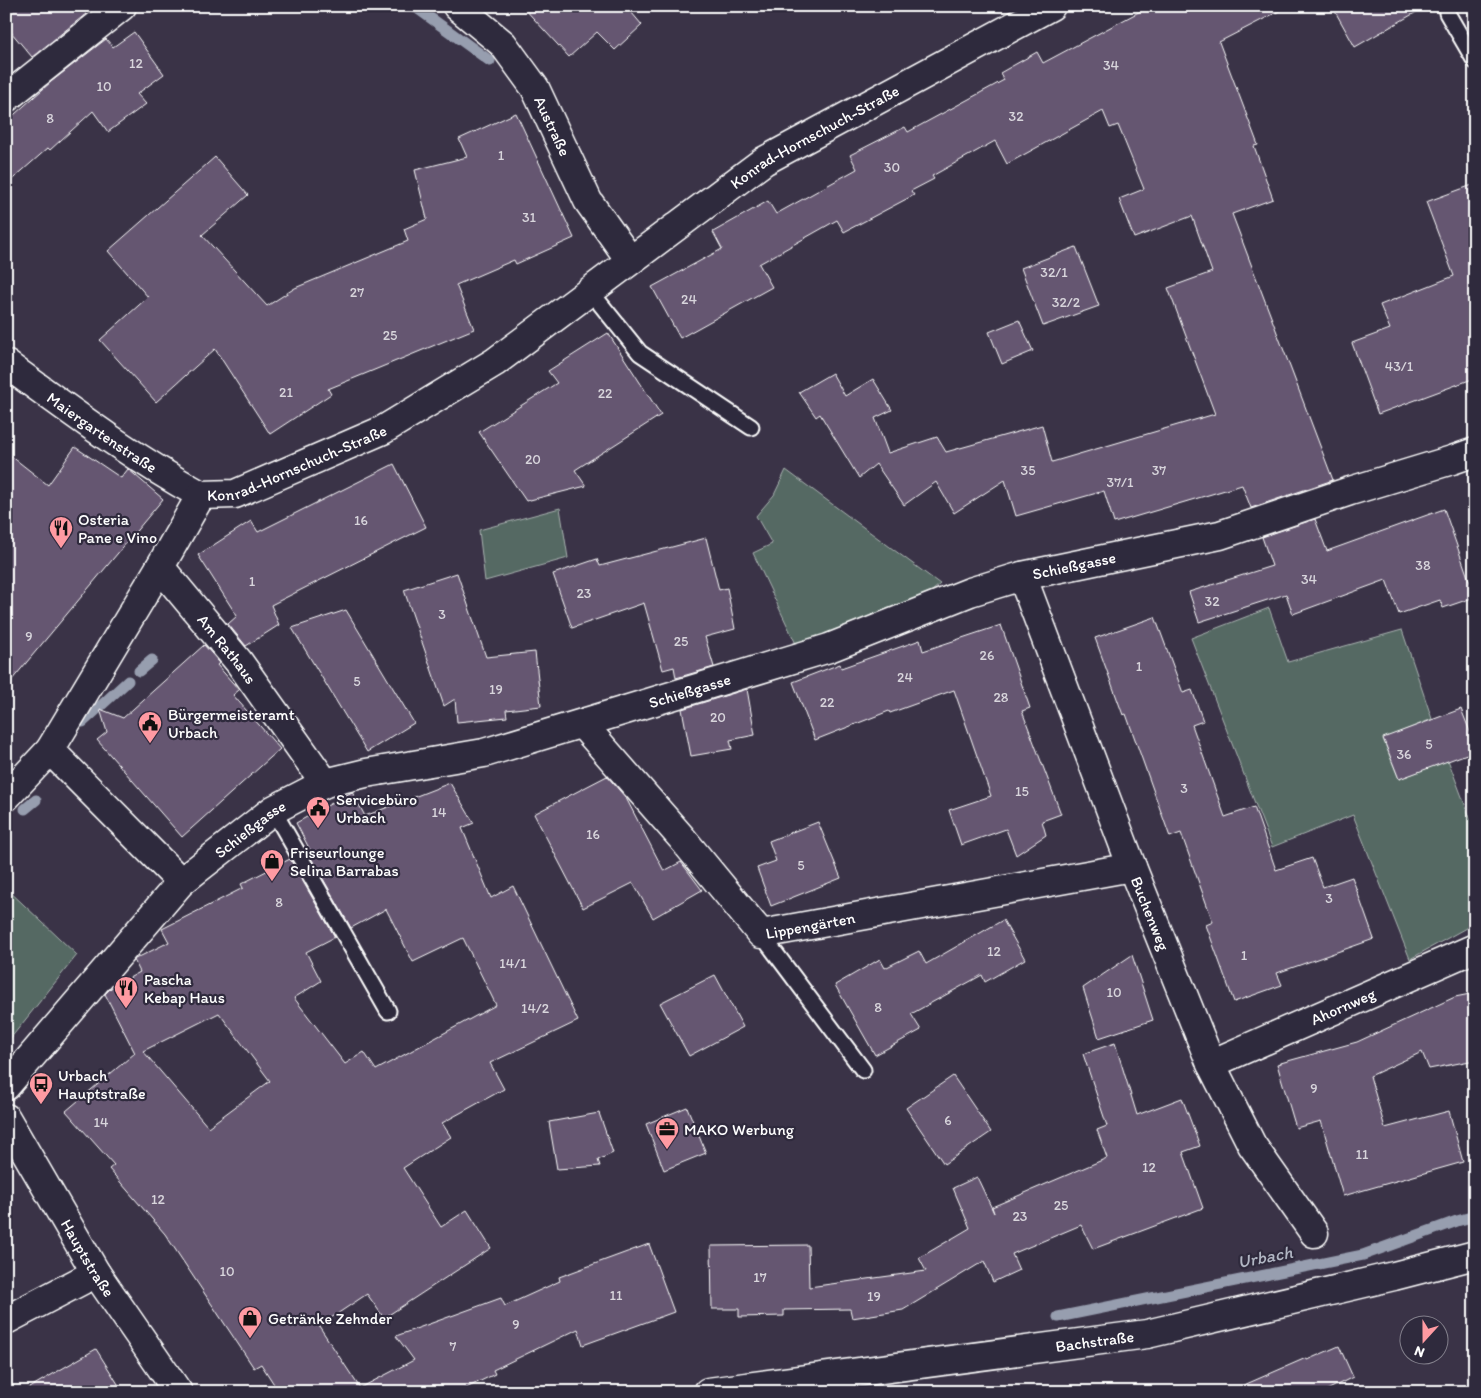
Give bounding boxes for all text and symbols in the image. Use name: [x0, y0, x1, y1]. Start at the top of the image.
house number: 12: [129, 55, 144, 72]
house number: 34: [1103, 57, 1120, 74]
house number: 10: [96, 78, 112, 95]
street label: Konrad-Hornschuch-Straße: [727, 81, 902, 193]
street label: Austraße: [530, 93, 575, 159]
house number: 32: [1009, 108, 1024, 125]
house number: 8: [46, 110, 54, 127]
house number: 1: [498, 147, 505, 164]
house number: 30: [884, 159, 900, 176]
house number: 31: [522, 209, 537, 226]
house number: 32/1: [1040, 264, 1068, 281]
house number: 27: [350, 284, 364, 301]
house number: 24: [681, 291, 697, 308]
house number: 32/2: [1052, 294, 1081, 311]
house number: 25: [383, 327, 397, 344]
house number: 43/1: [1385, 358, 1414, 375]
house number: 21: [279, 384, 293, 401]
house number: 22: [598, 385, 613, 402]
street label: Maiergartenstraße: [43, 388, 160, 477]
street label: Konrad-Hornschuch-Straße: [207, 421, 389, 505]
house number: 20: [525, 451, 541, 468]
house number: 35: [1021, 462, 1035, 479]
house number: 37: [1152, 462, 1166, 479]
house number: 37/1: [1107, 474, 1134, 491]
place label: Osteria Pane e Vino: [78, 510, 157, 547]
house number: 16: [354, 512, 368, 529]
restaurant icon: Osteria Pane e Vino: [48, 515, 74, 549]
street label: Schießgasse: [1031, 548, 1118, 584]
house number: 38: [1415, 557, 1431, 574]
house number: 34: [1301, 571, 1318, 588]
house number: 1: [249, 573, 256, 590]
house number: 23: [577, 585, 592, 602]
house number: 32: [1205, 593, 1220, 610]
house number: 3: [438, 606, 446, 623]
street label: Am Rathaus: [193, 611, 260, 688]
house number: 9: [25, 628, 33, 645]
house number: 25: [674, 633, 688, 650]
house number: 26: [980, 647, 994, 664]
house number: 1: [1136, 658, 1143, 675]
street label: Schießgasse: [646, 669, 733, 712]
house number: 24: [897, 669, 913, 686]
house number: 5: [353, 673, 361, 690]
house number: 19: [489, 681, 503, 698]
house number: 28: [993, 689, 1009, 706]
house number: 22: [820, 694, 835, 711]
place label: Bürgermeisteramt Urbach: [168, 705, 295, 742]
house number: 20: [710, 709, 726, 726]
public building icon: Bürgermeisteramt Urbach: [137, 710, 163, 744]
house number: 5: [1425, 736, 1433, 753]
house number: 36: [1396, 746, 1412, 763]
house number: 3: [1180, 780, 1188, 797]
house number: 15: [1015, 783, 1029, 800]
place label: Servicebüro Urbach: [336, 790, 417, 827]
public building icon: Servicebüro Urbach: [305, 795, 331, 829]
street label: Schießgasse: [211, 796, 289, 862]
house number: 14: [432, 804, 447, 821]
house number: 16: [586, 826, 600, 843]
place label: Friseurlounge Selina Barrabas: [290, 843, 399, 880]
shop icon: Friseurlounge Selina Barrabas: [259, 848, 285, 882]
house number: 5: [797, 857, 805, 874]
street label: Buchenweg: [1127, 874, 1174, 954]
house number: 3: [1325, 890, 1333, 907]
house number: 8: [275, 894, 283, 911]
street label: Lippengärten: [764, 908, 857, 943]
house number: 12: [987, 943, 1002, 960]
house number: 1: [1241, 947, 1248, 964]
house number: 14/1: [499, 955, 527, 972]
place label: Pascha Kebap Haus: [144, 970, 225, 1007]
restaurant icon: Pascha Kebap Haus: [113, 975, 139, 1009]
house number: 10: [1106, 984, 1122, 1001]
street label: Ahornweg: [1308, 984, 1379, 1029]
house number: 8: [874, 999, 882, 1016]
house number: 14/2: [521, 1000, 550, 1017]
place label: Urbach Hauptstraße: [58, 1066, 146, 1103]
bus stop icon: Urbach Hauptstraße: [28, 1071, 54, 1105]
house number: 9: [1310, 1080, 1318, 1097]
house number: 6: [944, 1112, 952, 1129]
house number: 14: [94, 1114, 109, 1131]
office icon: MAKO Werbung: [654, 1116, 680, 1150]
place label: MAKO Werbung: [684, 1120, 795, 1139]
house number: 11: [1356, 1146, 1369, 1163]
house number: 12: [1142, 1159, 1157, 1176]
house number: 12: [151, 1191, 166, 1208]
house number: 25: [1054, 1197, 1068, 1214]
house number: 23: [1013, 1208, 1028, 1225]
street label: Hauptstraße: [57, 1216, 119, 1301]
water label: Urbach: [1235, 1241, 1295, 1273]
house number: 10: [219, 1263, 235, 1280]
house number: 17: [753, 1269, 767, 1286]
house number: 11: [610, 1287, 623, 1304]
house number: 19: [867, 1288, 881, 1305]
shop icon: Getränke Zehnder: [237, 1305, 263, 1339]
place label: Getränke Zehnder: [268, 1309, 392, 1328]
house number: 9: [512, 1316, 520, 1333]
north arrow: [1398, 1316, 1448, 1366]
street label: Bachstraße: [1054, 1327, 1135, 1356]
house number: 7: [450, 1338, 457, 1355]
text: N: [1412, 1342, 1427, 1361]

